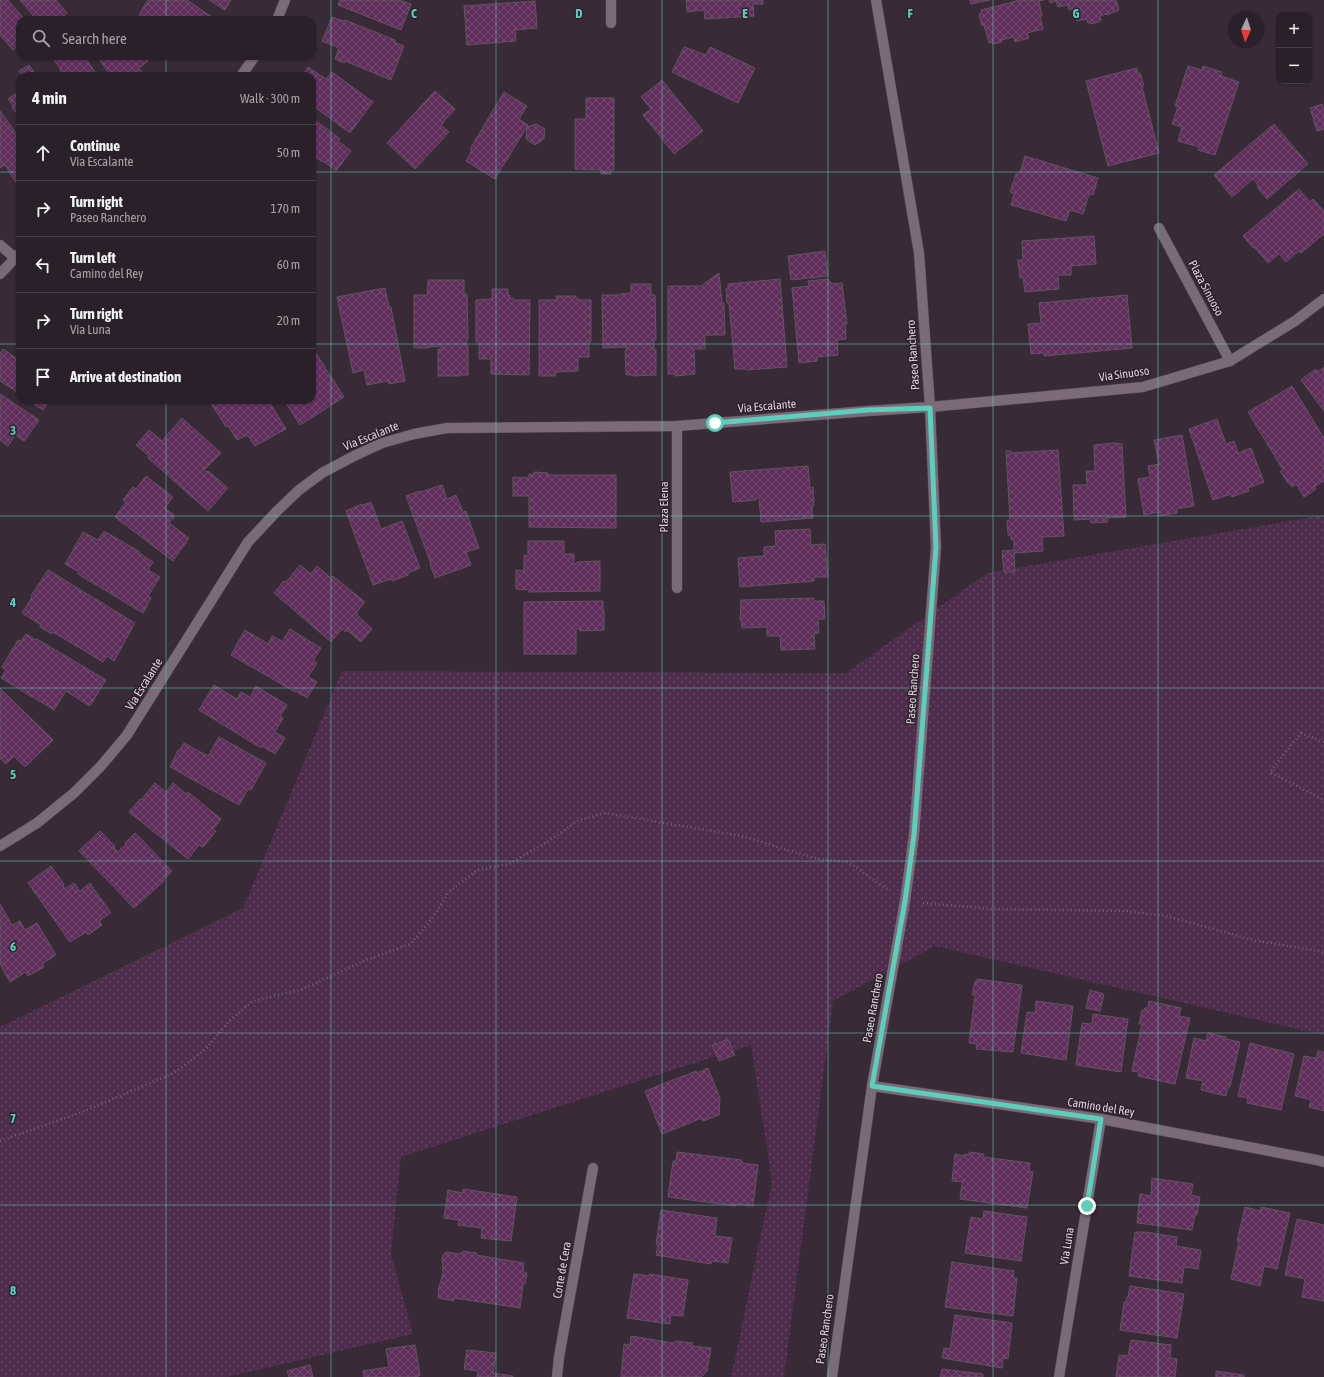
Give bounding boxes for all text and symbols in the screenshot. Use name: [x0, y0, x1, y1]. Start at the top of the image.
text: C: [411, 6, 417, 21]
text: D: [575, 6, 583, 21]
text: E: [742, 6, 748, 21]
text: F: [907, 6, 913, 21]
text: G: [1073, 6, 1080, 21]
north arrow: [1228, 12, 1264, 48]
map controls: [1276, 12, 1312, 84]
button: +: [1276, 12, 1312, 48]
search box: [16, 16, 316, 60]
icon: search: [30, 27, 52, 49]
text: Search here: [62, 30, 127, 47]
button: −: [1276, 48, 1312, 84]
text: 4 min: [32, 88, 67, 108]
text: Walk · 300 m: [240, 91, 300, 106]
text: Continue: [70, 137, 120, 154]
icon: ahead: [32, 142, 54, 164]
text: 50 m: [277, 145, 300, 160]
text: Via Escalante: [70, 154, 133, 169]
text: Turn right: [70, 193, 123, 210]
icon: right: [32, 198, 54, 220]
text: 170 m: [271, 201, 300, 216]
text: Paseo Ranchero: [70, 210, 146, 225]
text: Turn left: [70, 249, 116, 266]
icon: left: [32, 254, 54, 276]
text: 60 m: [277, 257, 300, 272]
street label: Plaza Sinuoso: [1185, 258, 1227, 319]
text: Camino del Rey: [70, 266, 143, 281]
text: Turn right: [70, 305, 123, 322]
icon: right: [32, 310, 54, 332]
text: 20 m: [277, 313, 300, 328]
street label: Paseo Ranchero: [904, 319, 922, 391]
text: Via Luna: [70, 322, 111, 337]
street label: Via Sinuoso: [1098, 363, 1150, 384]
icon: arrive: [32, 366, 54, 388]
text: Arrive at destination: [70, 368, 181, 385]
street label: Via Escalante: [737, 396, 797, 416]
route start: [706, 414, 724, 432]
street label: Via Escalante: [341, 419, 401, 453]
text: 3: [10, 423, 16, 438]
street label: Plaza Elena: [657, 481, 671, 533]
text: 4: [9, 595, 16, 610]
street label: Paseo Ranchero: [904, 653, 922, 725]
street label: Via Escalante: [123, 655, 165, 713]
text: 5: [10, 767, 16, 782]
text: 6: [10, 939, 16, 954]
street label: Paseo Ranchero: [860, 972, 886, 1044]
street label: Camino del Rey: [1066, 1095, 1136, 1119]
text: 7: [10, 1111, 16, 1126]
route end: [1078, 1197, 1096, 1215]
street label: Via Luna: [1057, 1226, 1077, 1266]
street label: Corte de Cera: [550, 1241, 574, 1299]
text: 8: [10, 1283, 16, 1298]
street label: Paseo Ranchero: [813, 1293, 837, 1365]

